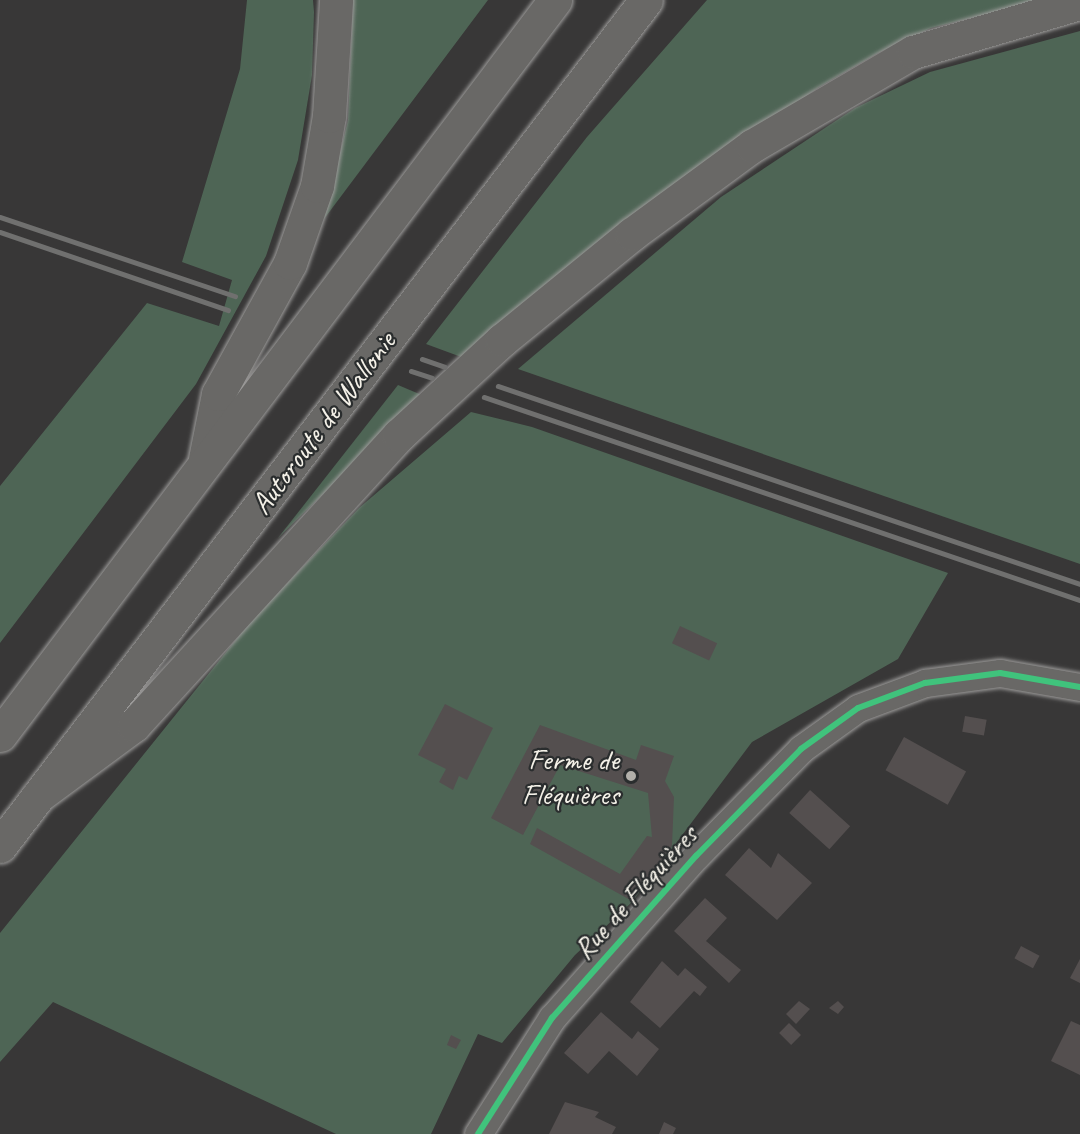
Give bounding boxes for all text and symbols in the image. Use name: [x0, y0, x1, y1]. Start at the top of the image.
street label: Autoroute de Wallonie: [243, 325, 403, 521]
place label: Ferme de Fléquières: [522, 741, 619, 812]
marker: Ferme de Fléquières: [624, 769, 638, 783]
street label: Rue de Fléquières: [565, 817, 705, 967]

